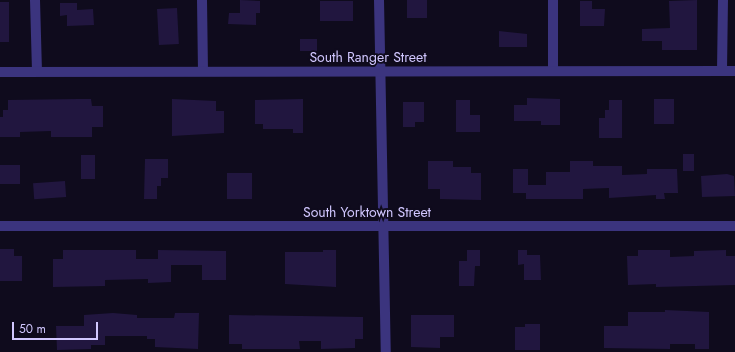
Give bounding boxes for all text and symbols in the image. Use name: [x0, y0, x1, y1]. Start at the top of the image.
street label: South Ranger Street: [309, 49, 427, 65]
street label: South Yorktown Street: [303, 204, 431, 220]
scale bar: [14, 314, 100, 340]
text: 50 m: [19, 320, 46, 338]

